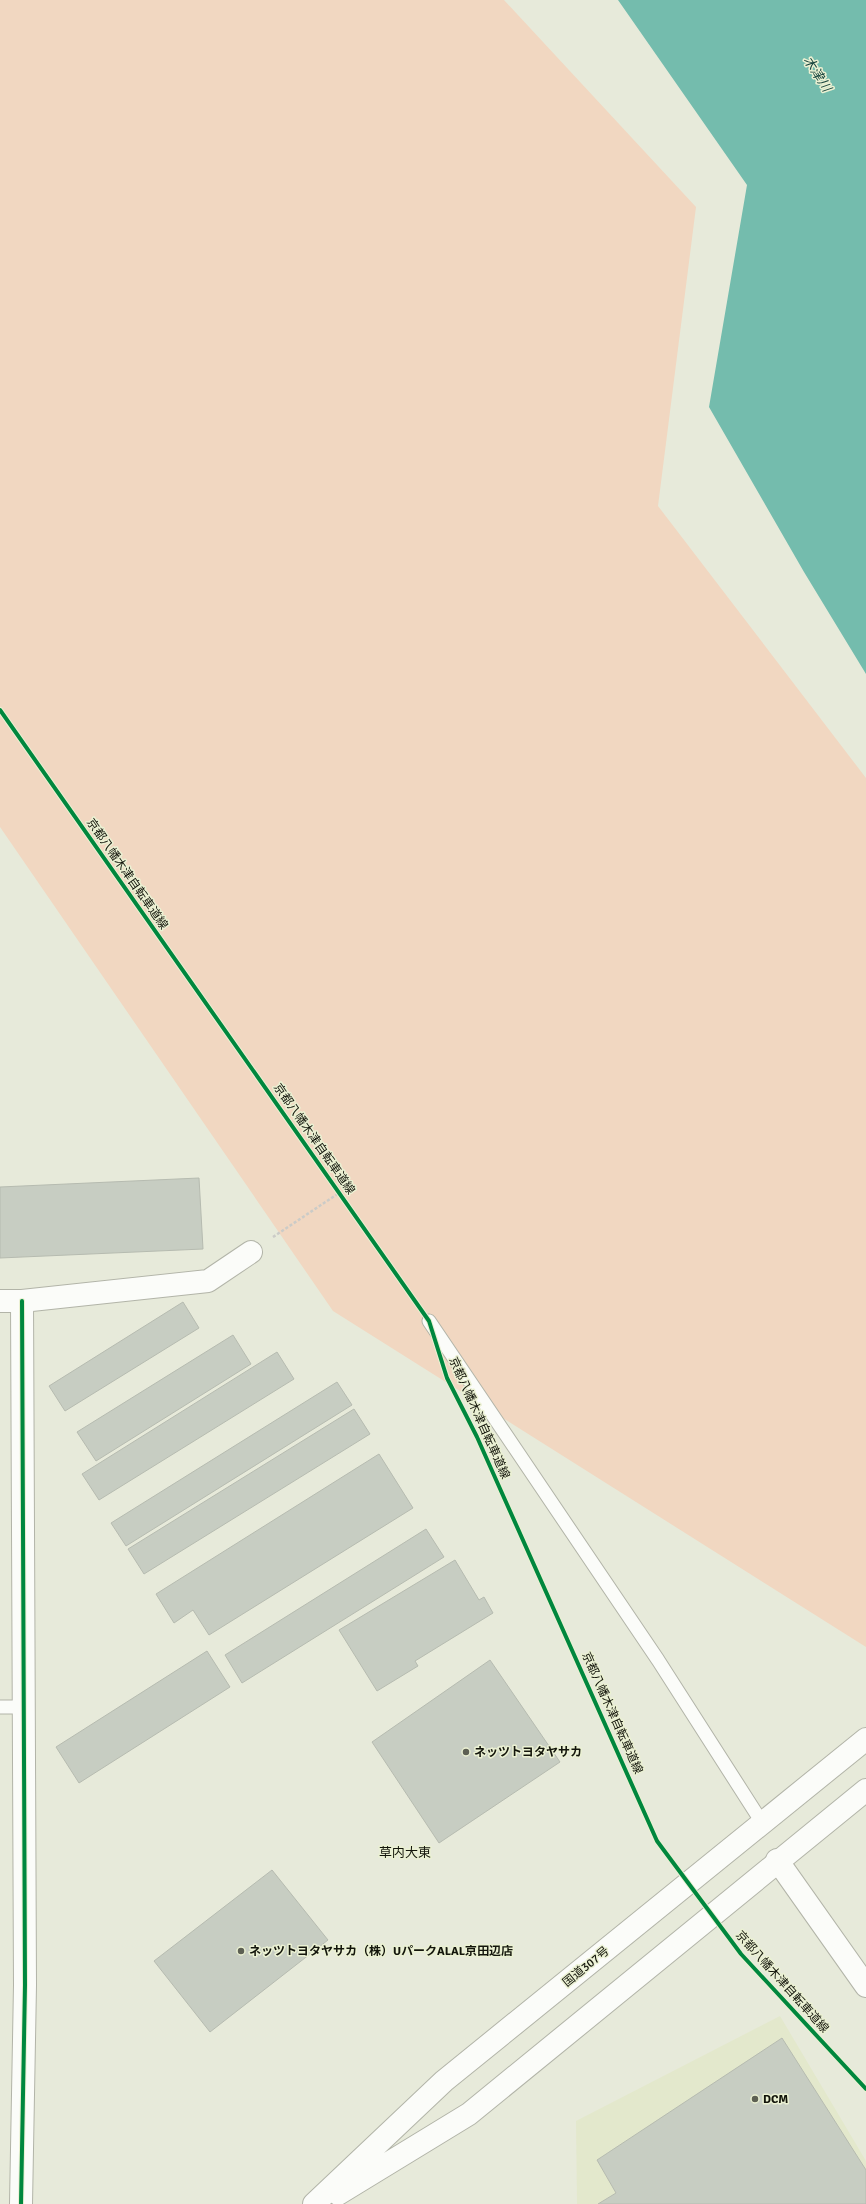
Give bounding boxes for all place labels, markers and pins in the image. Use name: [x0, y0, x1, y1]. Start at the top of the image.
place label: ネッツトヨタヤサカ: [474, 1745, 582, 1760]
marker: ネッツトヨタヤサカ: [461, 1747, 471, 1757]
place label: ネッツトヨタヤサカ（株）UパークALAL京田辺店: [249, 1944, 513, 1959]
marker: ネッツトヨタヤサカ（株）UパークALAL京田辺店: [236, 1946, 246, 1956]
place label: DCM: [763, 2092, 788, 2107]
marker: DCM: [750, 2094, 760, 2104]

